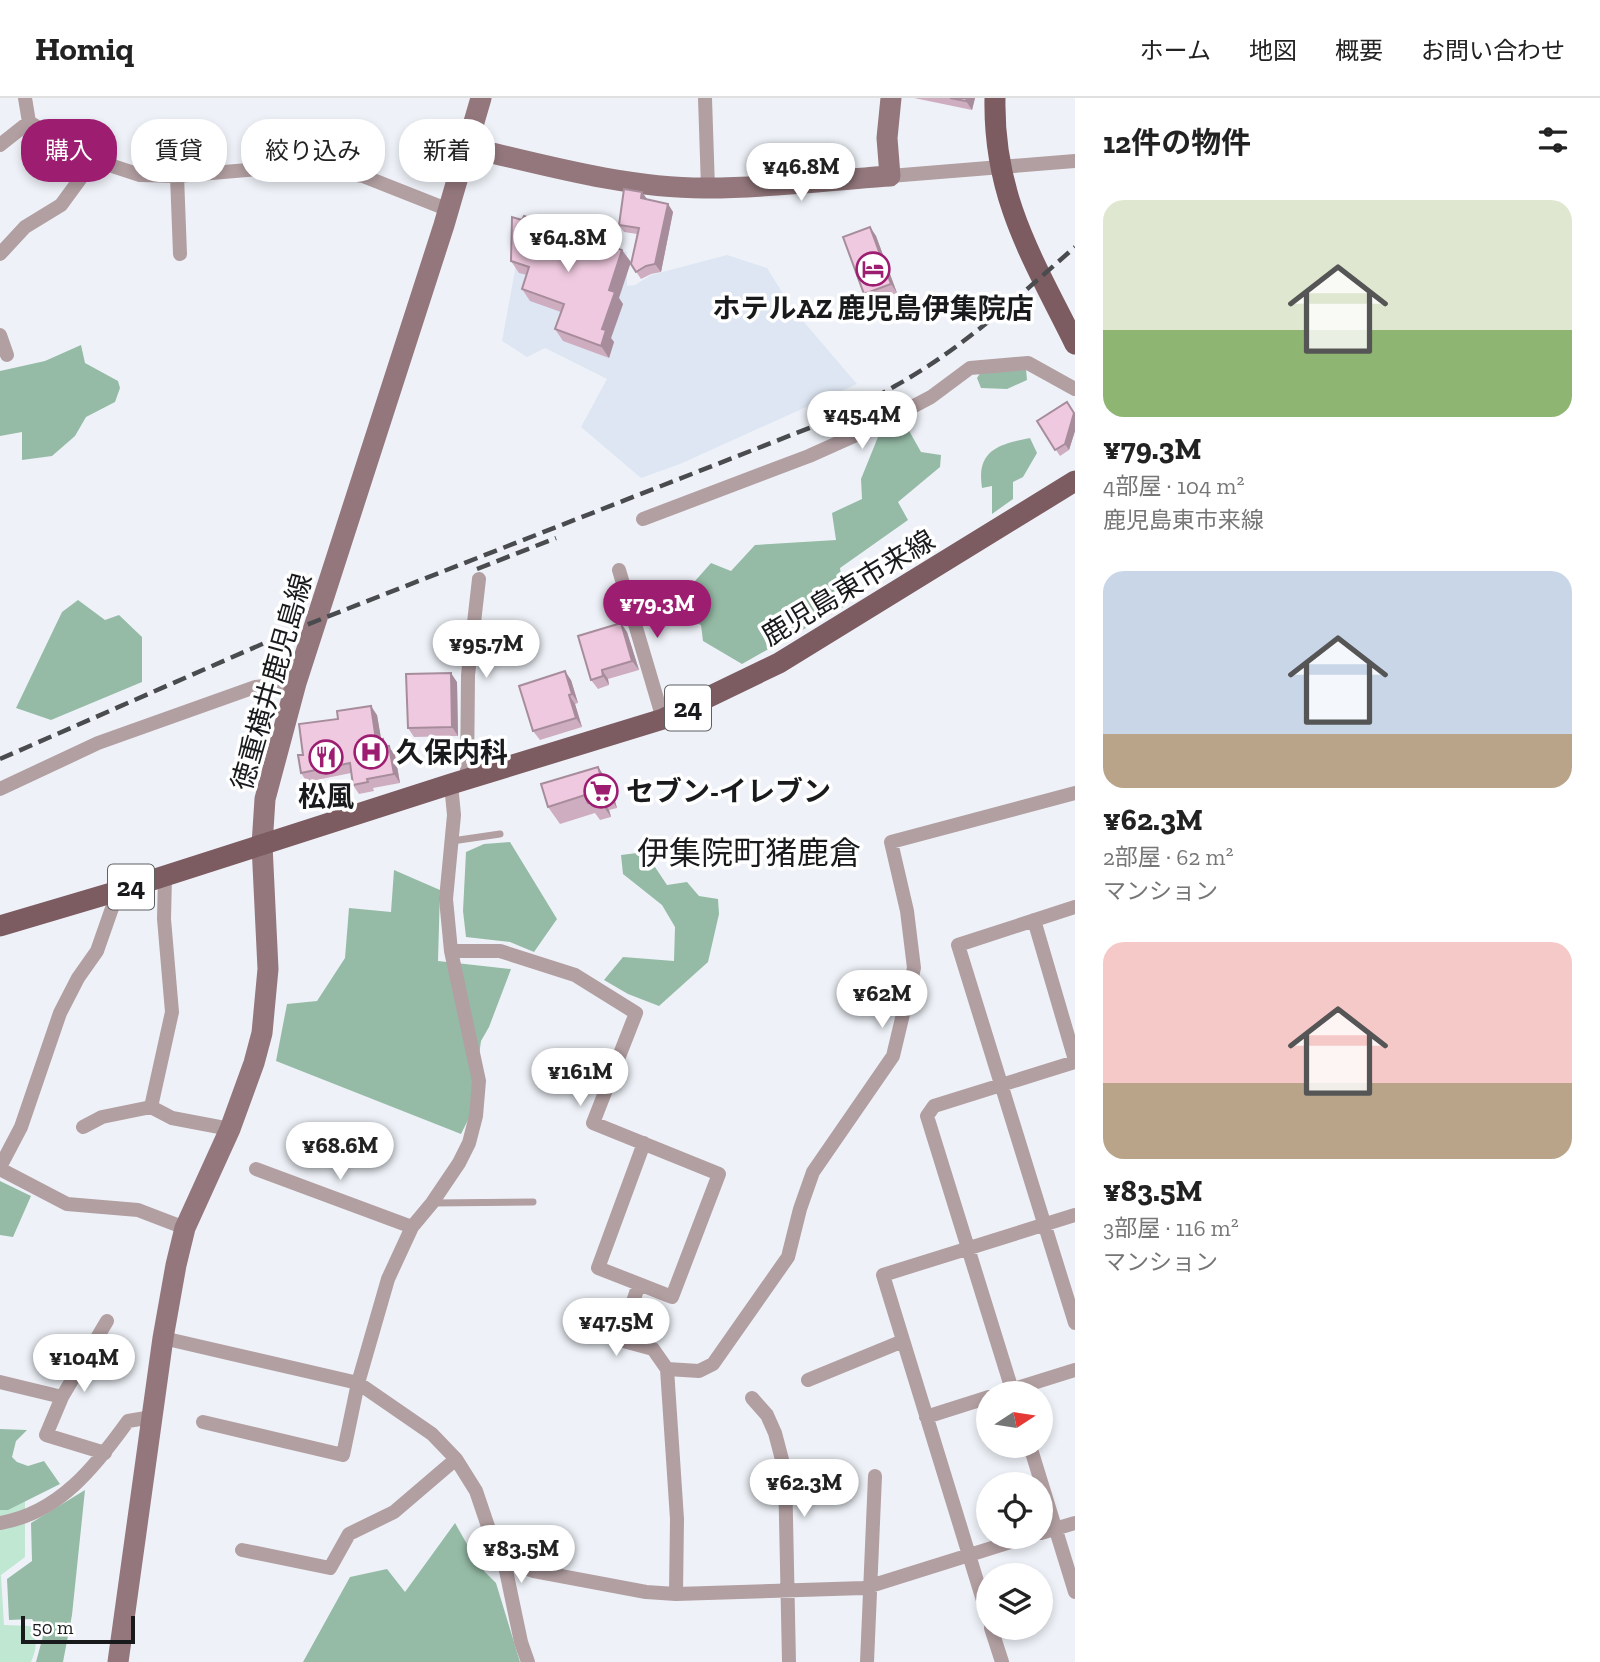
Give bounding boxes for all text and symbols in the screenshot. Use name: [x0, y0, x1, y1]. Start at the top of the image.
text: Homiq: [35, 29, 134, 68]
text: ホーム: [1140, 36, 1211, 65]
text: 地図: [1249, 36, 1297, 65]
text: 概要: [1335, 36, 1383, 65]
text: お問い合わせ: [1421, 36, 1565, 65]
chip: 購入: [21, 119, 117, 182]
chip: 賃貸: [131, 119, 227, 182]
chip: 絞り込み: [241, 119, 385, 182]
chip: 新着: [399, 119, 495, 182]
icon: filters: [1534, 121, 1572, 159]
text: 12件の物件: [1103, 125, 1251, 161]
pin: ¥46.8M: [744, 144, 858, 203]
text: ¥46.8M: [762, 152, 840, 180]
pin: ¥64.8M: [511, 214, 625, 274]
text: ¥64.8M: [529, 223, 607, 251]
icon: home: [1275, 246, 1401, 372]
hotel icon: ホテルAZ 鹿児島伊集院店: [854, 250, 892, 288]
place label: ホテルAZ 鹿児島伊集院店: [713, 292, 1033, 325]
pin: ¥45.4M: [805, 392, 919, 451]
text: ¥45.4M: [823, 400, 901, 428]
text: ¥79.3M: [1103, 431, 1202, 467]
text: 4部屋 · 104 m²: [1103, 472, 1244, 500]
text: 鹿児島東市来線: [1103, 506, 1264, 534]
street label: 鹿児島東市来線: [755, 523, 941, 653]
street label: 徳重横井鹿児島線: [225, 570, 319, 794]
pin: ¥79.3M: [600, 580, 714, 640]
text: ¥79.3M: [619, 589, 695, 617]
icon: home: [1275, 617, 1401, 743]
pin: ¥95.7M: [429, 620, 543, 680]
text: ¥95.7M: [449, 629, 523, 657]
road number: 24: [665, 686, 711, 730]
hospital icon: 久保内科: [352, 733, 390, 771]
place label: 久保内科: [396, 736, 508, 769]
restaurant icon: 松風: [307, 738, 345, 776]
supermarket icon: セブン-イレブン: [582, 772, 620, 810]
place label: セブン-イレブン: [626, 775, 831, 808]
place label: 松風: [298, 780, 354, 813]
text: ¥62.3M: [1103, 802, 1203, 838]
district label: 伊集院町猪鹿倉: [637, 834, 861, 872]
text: 2部屋 · 62 m²: [1103, 843, 1233, 871]
road number: 24: [108, 864, 154, 909]
text: マンション: [1103, 877, 1218, 905]
pin: ¥62M: [841, 970, 923, 1030]
text: ¥62M: [852, 979, 912, 1007]
icon: home: [1275, 988, 1401, 1114]
pin: ¥161M: [531, 1048, 629, 1108]
text: ¥161M: [547, 1057, 613, 1085]
pin: ¥68.6M: [283, 1122, 397, 1182]
text: ¥68.6M: [302, 1131, 378, 1159]
text: ¥83.5M: [1103, 1173, 1203, 1209]
text: 3部屋 · 116 m²: [1103, 1214, 1239, 1242]
text: マンション: [1103, 1248, 1218, 1276]
pin: ¥47.5M: [559, 1298, 673, 1358]
text: ¥47.5M: [579, 1307, 653, 1335]
pin: ¥104M: [35, 1334, 133, 1394]
text: ¥104M: [49, 1343, 119, 1371]
north arrow: [976, 1381, 1054, 1458]
map controls: [976, 1381, 1053, 1640]
pin: ¥62.3M: [747, 1460, 861, 1519]
text: ¥62.3M: [766, 1468, 842, 1496]
button: locate: [976, 1472, 1053, 1549]
pin: ¥83.5M: [464, 1526, 578, 1585]
text: ¥83.5M: [483, 1534, 559, 1562]
button: layers: [976, 1563, 1053, 1640]
scale bar: [21, 1613, 135, 1645]
text: 50 m: [32, 1616, 73, 1639]

